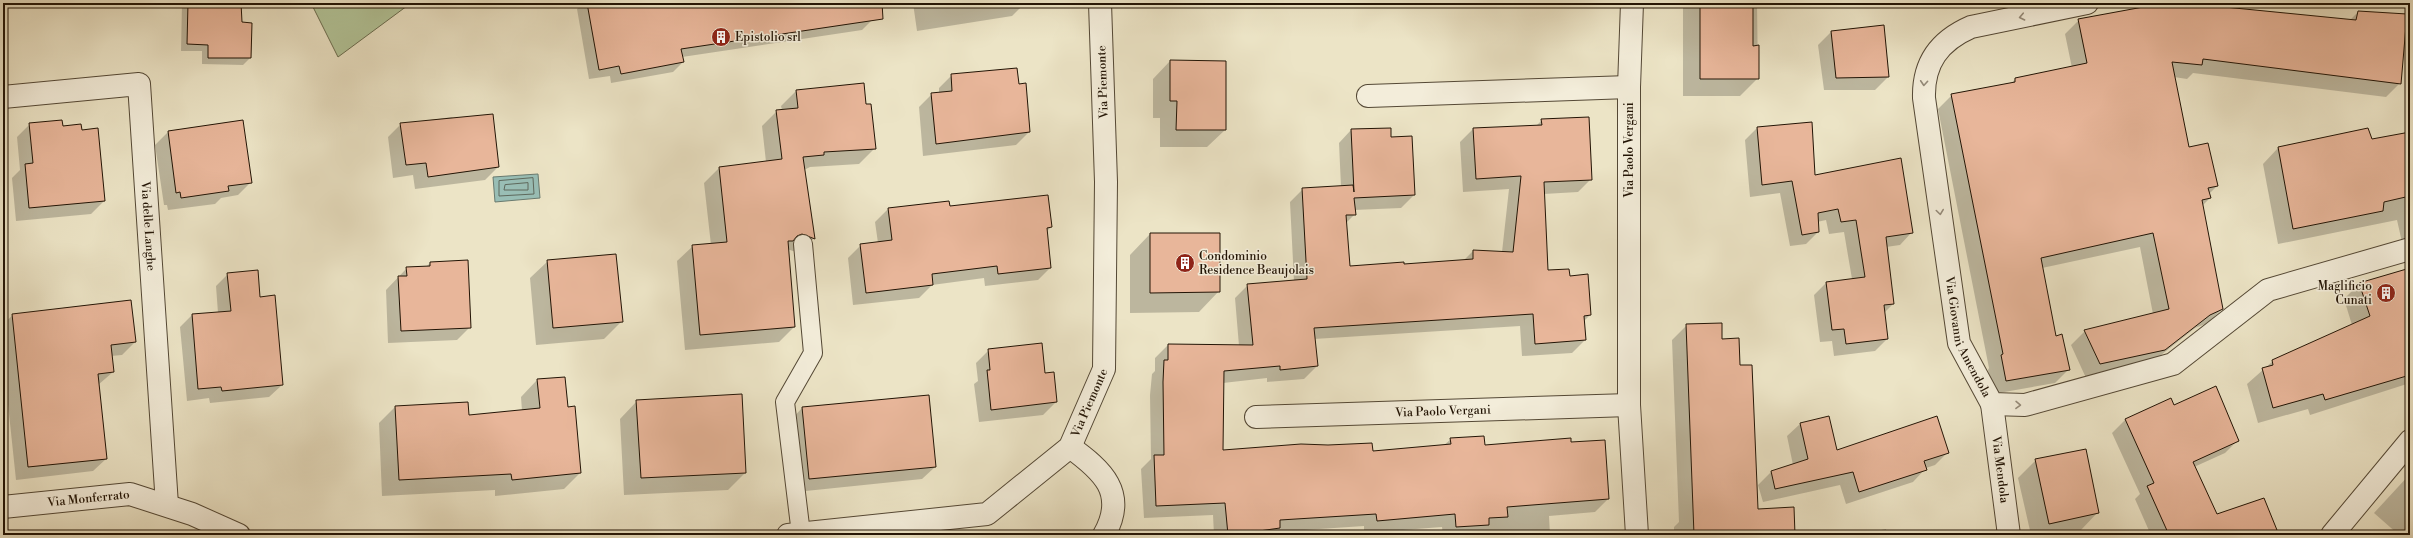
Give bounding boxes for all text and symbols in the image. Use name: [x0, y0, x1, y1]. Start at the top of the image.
one-way arrow: [2018, 13, 2025, 21]
building icon: Epistolio srl: [710, 26, 732, 48]
place label: Epistolio srl: [735, 30, 801, 45]
street label: Via Piemonte: [1094, 45, 1112, 120]
one-way arrow: [1920, 80, 1929, 86]
street label: Via Paolo Vergani: [1622, 102, 1637, 199]
street label: Via delle Langhe: [138, 180, 159, 271]
one-way arrow: [1935, 209, 1944, 215]
place label: Condominio Residence Beaujolais: [1199, 249, 1314, 278]
building icon: Condominio Residence Beaujolais: [1174, 252, 1196, 274]
street label: Via Giovanni Amendola: [1942, 274, 1995, 401]
place label: Maglificio Cunati: [2317, 279, 2372, 308]
building icon: Maglificio Cunati: [2375, 282, 2397, 304]
street label: Via Piemonte: [1067, 366, 1111, 440]
one-way arrow: [2015, 401, 2021, 409]
street label: Via Paolo Vergani: [1394, 402, 1491, 420]
street label: Via Mendola: [1989, 434, 2012, 505]
street label: Via Monferrato: [46, 487, 131, 510]

